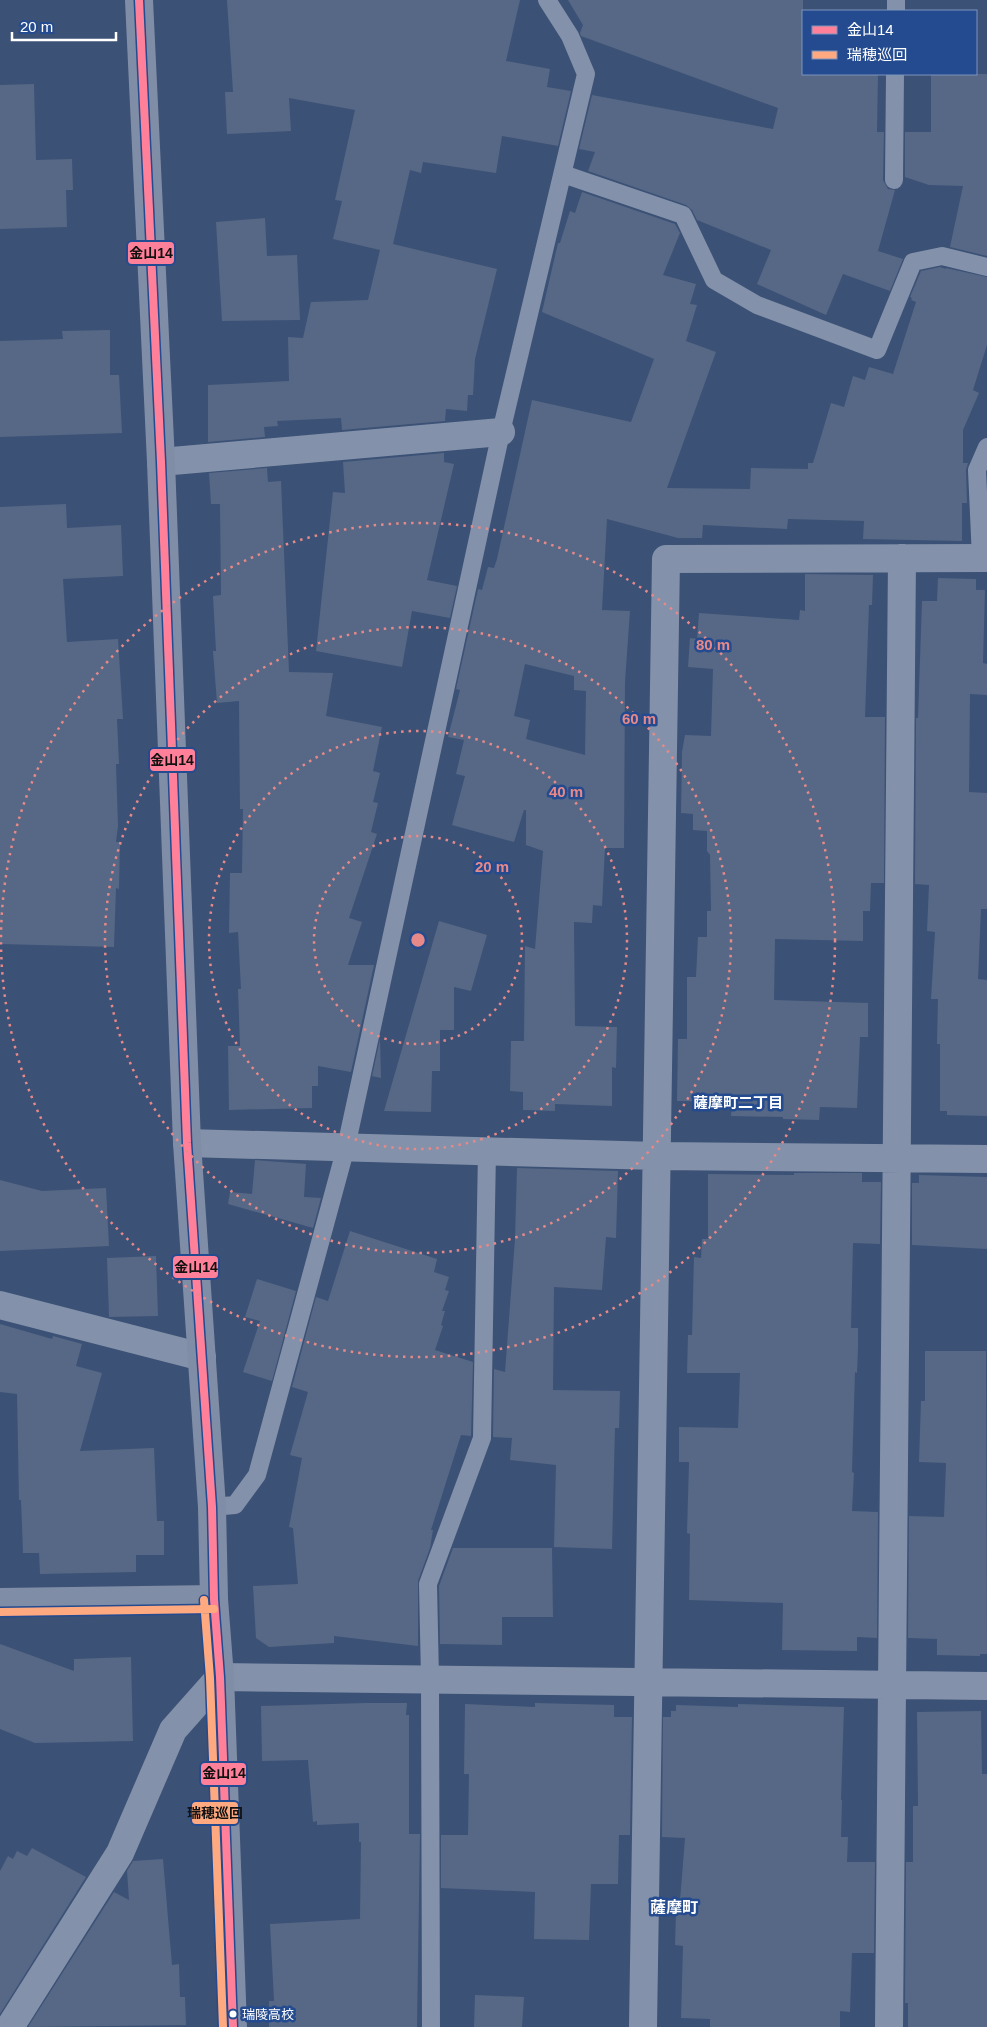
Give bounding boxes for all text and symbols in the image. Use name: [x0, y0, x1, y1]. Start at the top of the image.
scale bar: [12, 10, 116, 42]
legend: [802, 10, 977, 75]
text: 20 m: [20, 18, 53, 35]
text: 金山14: [847, 21, 894, 38]
text: 瑞穂巡回: [847, 46, 907, 63]
line badge: 金山14: [127, 241, 175, 265]
text: 金山14: [129, 245, 173, 261]
text: 80 m: [696, 636, 730, 653]
text: 60 m: [622, 710, 656, 727]
line badge: 金山14: [149, 748, 196, 772]
text: 金山14: [150, 752, 194, 768]
text: 40 m: [549, 783, 583, 800]
text: 20 m: [475, 858, 509, 875]
centre of rings: [409, 931, 427, 949]
district label: 薩摩町二丁目: [693, 1094, 783, 1111]
line badge: 金山14: [172, 1255, 219, 1279]
text: 金山14: [174, 1259, 218, 1275]
line badge: 金山14: [200, 1762, 247, 1786]
text: 金山14: [202, 1765, 246, 1781]
line badge: 瑞穂巡回: [191, 1801, 239, 1825]
text: 瑞穂巡回: [187, 1805, 243, 1821]
district label: 薩摩町: [650, 1899, 698, 1916]
place label: 瑞陵高校: [242, 2007, 294, 2022]
marker: 瑞陵高校: [228, 2009, 238, 2019]

